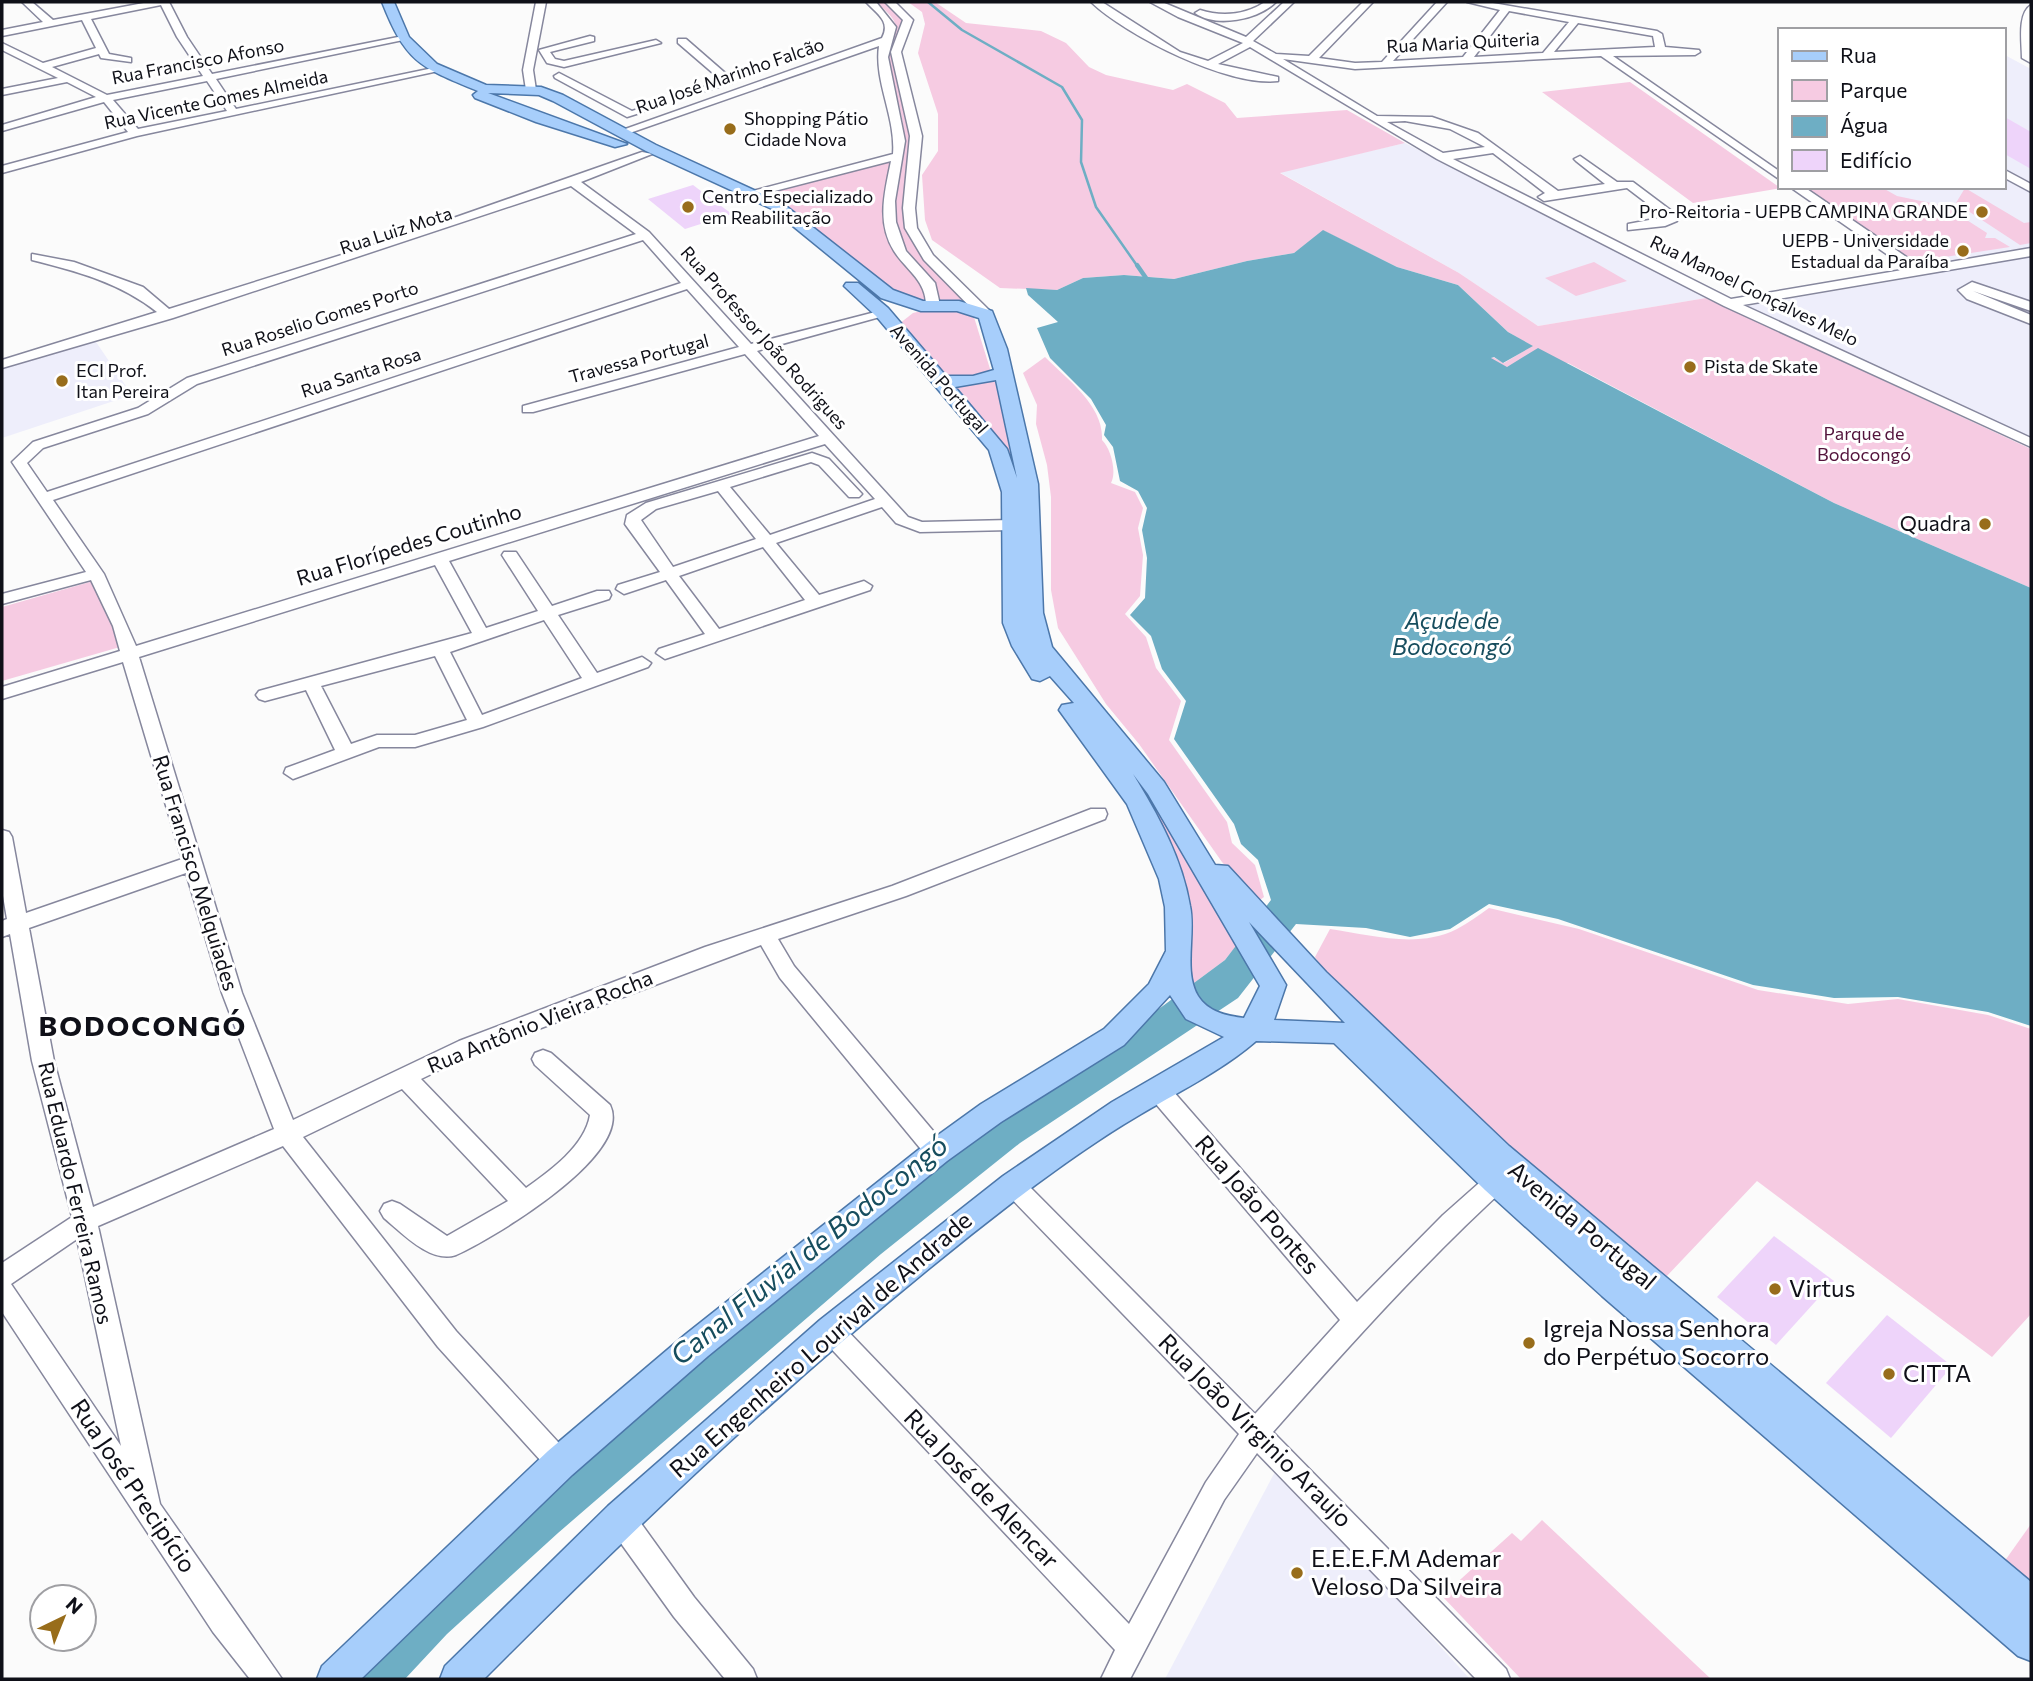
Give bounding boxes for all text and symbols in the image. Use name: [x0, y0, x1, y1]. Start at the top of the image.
street label: Rua Maria Quiteria: [1386, 27, 1540, 57]
legend: [1778, 28, 2005, 189]
street label: Rua José Marinho Falcão: [633, 32, 827, 118]
street label: Rua Francisco Afonso: [110, 34, 286, 89]
text: Rua: [1840, 42, 1877, 67]
street label: Rua Vicente Gomes Almeida: [102, 65, 330, 134]
text: Parque: [1840, 77, 1907, 102]
place label: Shopping Pátio Cidade Nova: [744, 107, 868, 150]
text: Água: [1840, 112, 1888, 137]
marker: Shopping Pátio Cidade Nova: [722, 121, 738, 137]
text: Edifício: [1840, 147, 1912, 172]
place label: Centro Especializado em Reabilitação: [702, 185, 873, 228]
marker: Centro Especializado em Reabilitação: [680, 199, 696, 215]
place label: Pro-Reitoria - UEPB CAMPINA GRANDE: [1639, 200, 1968, 222]
street label: Rua Luiz Mota: [337, 202, 455, 259]
marker: Pro-Reitoria - UEPB CAMPINA GRANDE: [1974, 204, 1990, 220]
place label: UEPB - Universidade Estadual da Paraíba: [1782, 229, 1949, 272]
street label: Rua Manoel Gonçalves Melo: [1647, 230, 1862, 350]
street label: Rua Professor João Rodrigues: [677, 241, 853, 434]
marker: UEPB - Universidade Estadual da Paraíba: [1955, 243, 1971, 259]
street label: Rua Roselio Gomes Porto: [218, 276, 421, 360]
street label: Avenida Portugal: [886, 319, 993, 438]
street label: Travessa Portugal: [566, 329, 711, 387]
street label: Rua Santa Rosa: [298, 342, 424, 402]
place label: Pista de Skate: [1704, 355, 1818, 377]
place label: ECI Prof. Itan Pereira: [76, 359, 170, 402]
marker: Pista de Skate: [1682, 359, 1698, 375]
marker: ECI Prof. Itan Pereira: [54, 373, 70, 389]
park label: Parque de Bodocongó: [1817, 422, 1911, 465]
street label: Rua Florípedes Coutinho: [293, 497, 524, 590]
place label: Quadra: [1900, 510, 1971, 535]
marker: Quadra: [1977, 516, 1993, 532]
water label: Açude de Bodocongó: [1392, 606, 1512, 660]
street label: Rua Francisco Melquiades: [149, 752, 244, 994]
street label: Rua Antônio Vieira Rocha: [423, 964, 656, 1077]
district label: BODOCONGÓ: [39, 1008, 247, 1042]
street label: Rua Eduardo Ferreira Ramos: [34, 1059, 119, 1326]
water label: Canal Fluvial de Bodocongó: [663, 1127, 954, 1372]
street label: Rua João Pontes: [1190, 1128, 1327, 1280]
street label: Avenida Portugal: [1503, 1154, 1663, 1295]
street label: Rua Engenheiro Lourival de Andrade: [663, 1205, 977, 1483]
place label: Virtus: [1789, 1273, 1855, 1302]
marker: Virtus: [1767, 1281, 1783, 1297]
place label: Igreja Nossa Senhora do Perpétuo Socorro: [1543, 1313, 1769, 1370]
street label: Rua João Virginio Araujo: [1153, 1327, 1359, 1533]
marker: Igreja Nossa Senhora do Perpétuo Socorro: [1521, 1335, 1537, 1351]
place label: CITTA: [1903, 1358, 1971, 1387]
marker: CITTA: [1881, 1366, 1897, 1382]
street label: Rua José Precipício: [65, 1393, 203, 1578]
street label: Rua José de Alencar: [899, 1402, 1066, 1574]
place label: E.E.E.F.M Ademar Veloso Da Silveira: [1311, 1543, 1502, 1600]
marker: E.E.E.F.M Ademar Veloso Da Silveira: [1289, 1565, 1305, 1581]
north arrow: [28, 1583, 98, 1653]
text: N: [62, 1592, 88, 1618]

